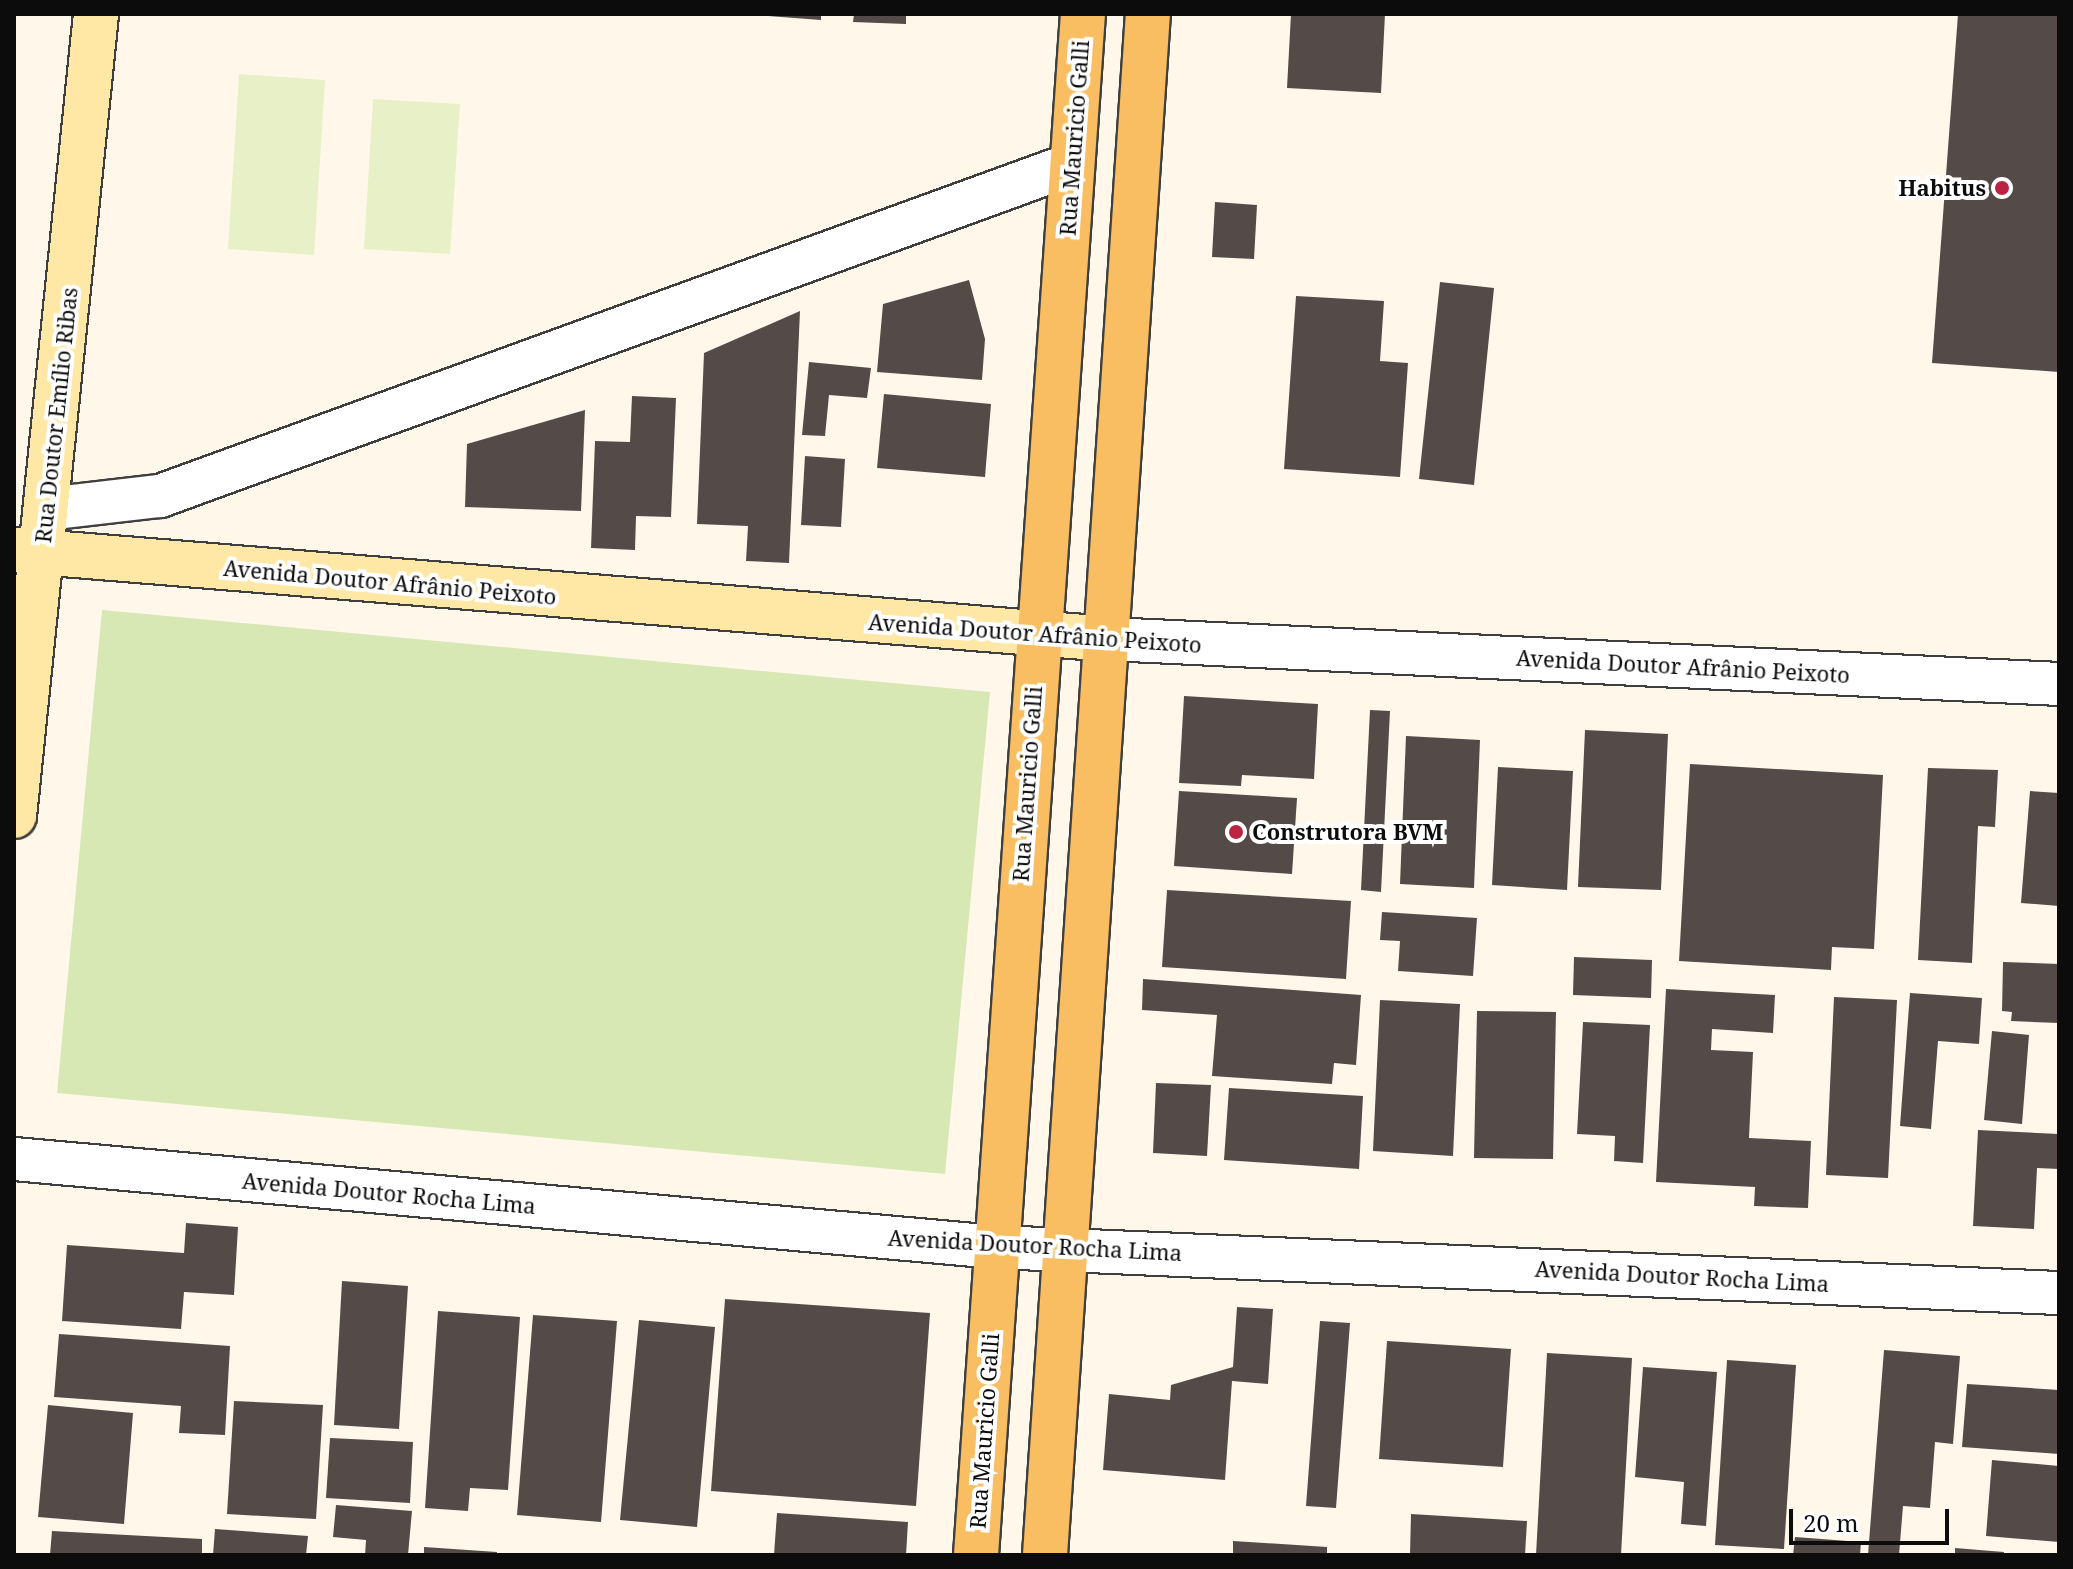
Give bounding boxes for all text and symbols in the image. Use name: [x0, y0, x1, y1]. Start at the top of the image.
street label: Rua Mauricio Galli: [1054, 39, 1094, 237]
place label: Habitus: [1899, 175, 1986, 201]
marker: Habitus: [1993, 179, 2011, 197]
street label: Rua Doutor Emílio Ribas: [29, 286, 83, 544]
street label: Avenida Doutor Afrânio Peixoto: [222, 554, 558, 610]
street label: Avenida Doutor Afrânio Peixoto: [867, 608, 1203, 658]
street label: Avenida Doutor Afrânio Peixoto: [1515, 644, 1851, 688]
street label: Rua Mauricio Galli: [1007, 685, 1047, 883]
place label: Construtora BVM: [1252, 819, 1443, 845]
marker: Construtora BVM: [1227, 823, 1245, 841]
street label: Avenida Doutor Rocha Lima: [241, 1167, 537, 1219]
street label: Avenida Doutor Rocha Lima: [887, 1224, 1183, 1266]
street label: Avenida Doutor Rocha Lima: [1534, 1255, 1830, 1297]
street label: Rua Mauricio Galli: [964, 1332, 1004, 1530]
scale bar: [1793, 1493, 1953, 1543]
text: 20 m: [1803, 1506, 1859, 1539]

